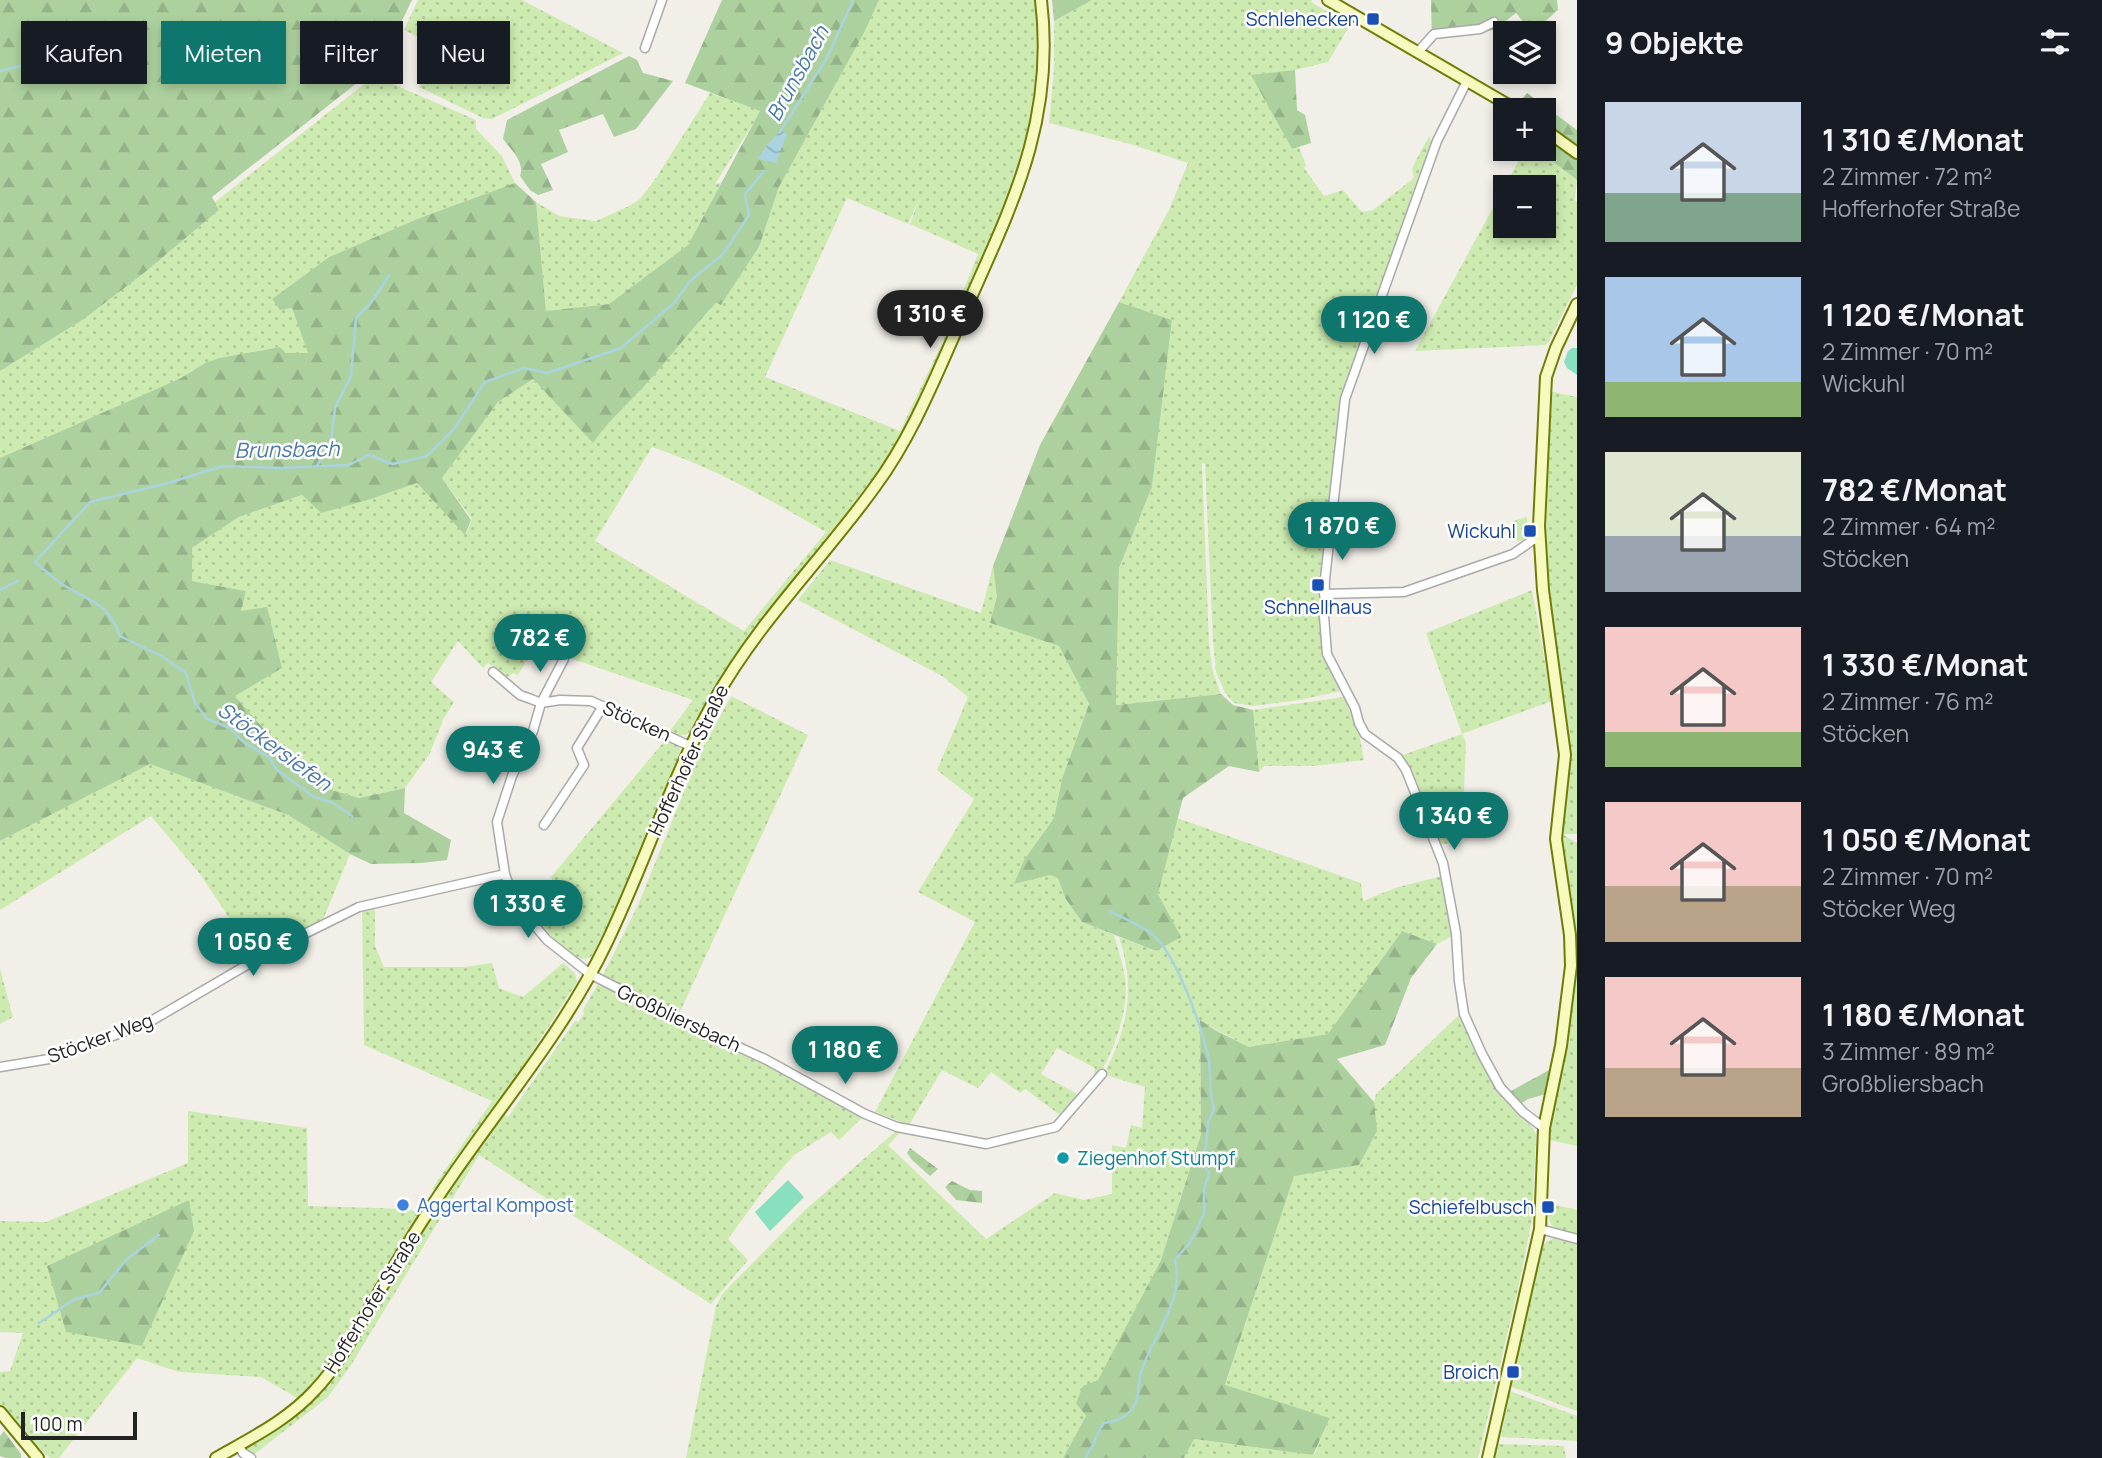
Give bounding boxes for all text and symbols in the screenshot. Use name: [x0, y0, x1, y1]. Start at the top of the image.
place label: Schlehecken: [1246, 6, 1359, 32]
marker: Schlehecken: [1365, 11, 1381, 27]
water label: Brunsbach: [759, 19, 835, 126]
chip: Kaufen: [21, 21, 147, 84]
chip: Mieten: [161, 21, 286, 84]
chip: Filter: [300, 21, 403, 84]
chip: Neu: [417, 21, 510, 84]
map controls: [1493, 21, 1556, 238]
button: layers: [1493, 21, 1556, 84]
text: 9 Objekte: [1605, 22, 1744, 63]
icon: filters: [2036, 23, 2074, 61]
button: +: [1493, 98, 1556, 161]
text: 1 310 €/Monat: [1822, 119, 2024, 160]
icon: home: [1661, 130, 1745, 214]
text: 2 Zimmer · 72 m²: [1822, 160, 1992, 192]
button: −: [1493, 175, 1556, 238]
text: Hofferhofer Straße: [1822, 192, 2020, 224]
pin: 1 310 €: [865, 290, 995, 350]
text: 1 120 €/Monat: [1822, 294, 2025, 335]
pin: 1 120 €: [1309, 296, 1439, 356]
text: 1 310 €: [893, 297, 967, 329]
text: 1 120 €: [1337, 303, 1411, 335]
icon: home: [1661, 305, 1745, 389]
text: 2 Zimmer · 70 m²: [1822, 335, 1993, 367]
text: Wickuhl: [1822, 367, 1905, 399]
water label: Brunsbach: [234, 434, 341, 464]
text: 782 €/Monat: [1822, 469, 2007, 510]
icon: home: [1661, 480, 1745, 564]
pin: 1 870 €: [1277, 503, 1407, 562]
text: 1 870 €: [1304, 509, 1380, 541]
text: 2 Zimmer · 64 m²: [1822, 510, 1995, 542]
place label: Wickuhl: [1447, 518, 1516, 544]
marker: Wickuhl: [1522, 523, 1538, 539]
text: Stöcken: [1822, 542, 1909, 574]
marker: Schnellhaus: [1310, 577, 1326, 593]
place label: Schnellhaus: [1264, 594, 1372, 620]
pin: 782 €: [491, 614, 589, 674]
text: 782 €: [510, 621, 570, 653]
text: 1 330 €/Monat: [1822, 644, 2028, 685]
icon: home: [1661, 655, 1745, 739]
street label: Hofferhofer Straße: [642, 680, 734, 840]
text: 2 Zimmer · 76 m²: [1822, 685, 1993, 717]
street label: Stöcken: [599, 694, 675, 748]
water label: Stöckersiefen: [212, 695, 339, 798]
text: Stöcken: [1822, 717, 1909, 749]
pin: 943 €: [444, 726, 542, 786]
text: 943 €: [462, 733, 524, 765]
pin: 1 340 €: [1389, 792, 1519, 852]
text: 1 340 €: [1415, 799, 1493, 831]
text: 1 050 €/Monat: [1822, 819, 2031, 860]
icon: home: [1661, 830, 1745, 914]
text: 2 Zimmer · 70 m²: [1822, 860, 1993, 892]
pin: 1 330 €: [463, 880, 593, 940]
text: 1 330 €: [490, 887, 566, 919]
text: Stöcker Weg: [1822, 892, 1956, 924]
pin: 1 050 €: [188, 918, 318, 978]
text: 1 050 €: [214, 925, 292, 957]
street label: Großbliersbach: [613, 978, 745, 1058]
text: 1 180 €/Monat: [1822, 994, 2025, 1035]
icon: home: [1661, 1005, 1745, 1089]
street label: Stöcker Weg: [44, 1007, 156, 1069]
pin: 1 180 €: [780, 1026, 910, 1086]
text: 1 180 €: [808, 1033, 882, 1065]
text: 3 Zimmer · 89 m²: [1822, 1035, 1995, 1067]
text: Großbliersbach: [1822, 1067, 1984, 1099]
place label: Ziegenhof Stumpf: [1077, 1145, 1236, 1171]
marker: Ziegenhof Stumpf: [1055, 1150, 1071, 1166]
place label: Aggertal Kompost: [417, 1192, 574, 1218]
place label: Schiefelbusch: [1409, 1194, 1534, 1220]
marker: Aggertal Kompost: [395, 1197, 411, 1213]
marker: Schiefelbusch: [1540, 1199, 1556, 1215]
street label: Hofferhofer Straße: [318, 1226, 426, 1378]
place label: Broich: [1443, 1359, 1499, 1385]
marker: Broich: [1505, 1364, 1521, 1380]
scale bar: [21, 1409, 136, 1441]
text: 100 m: [32, 1411, 83, 1437]

